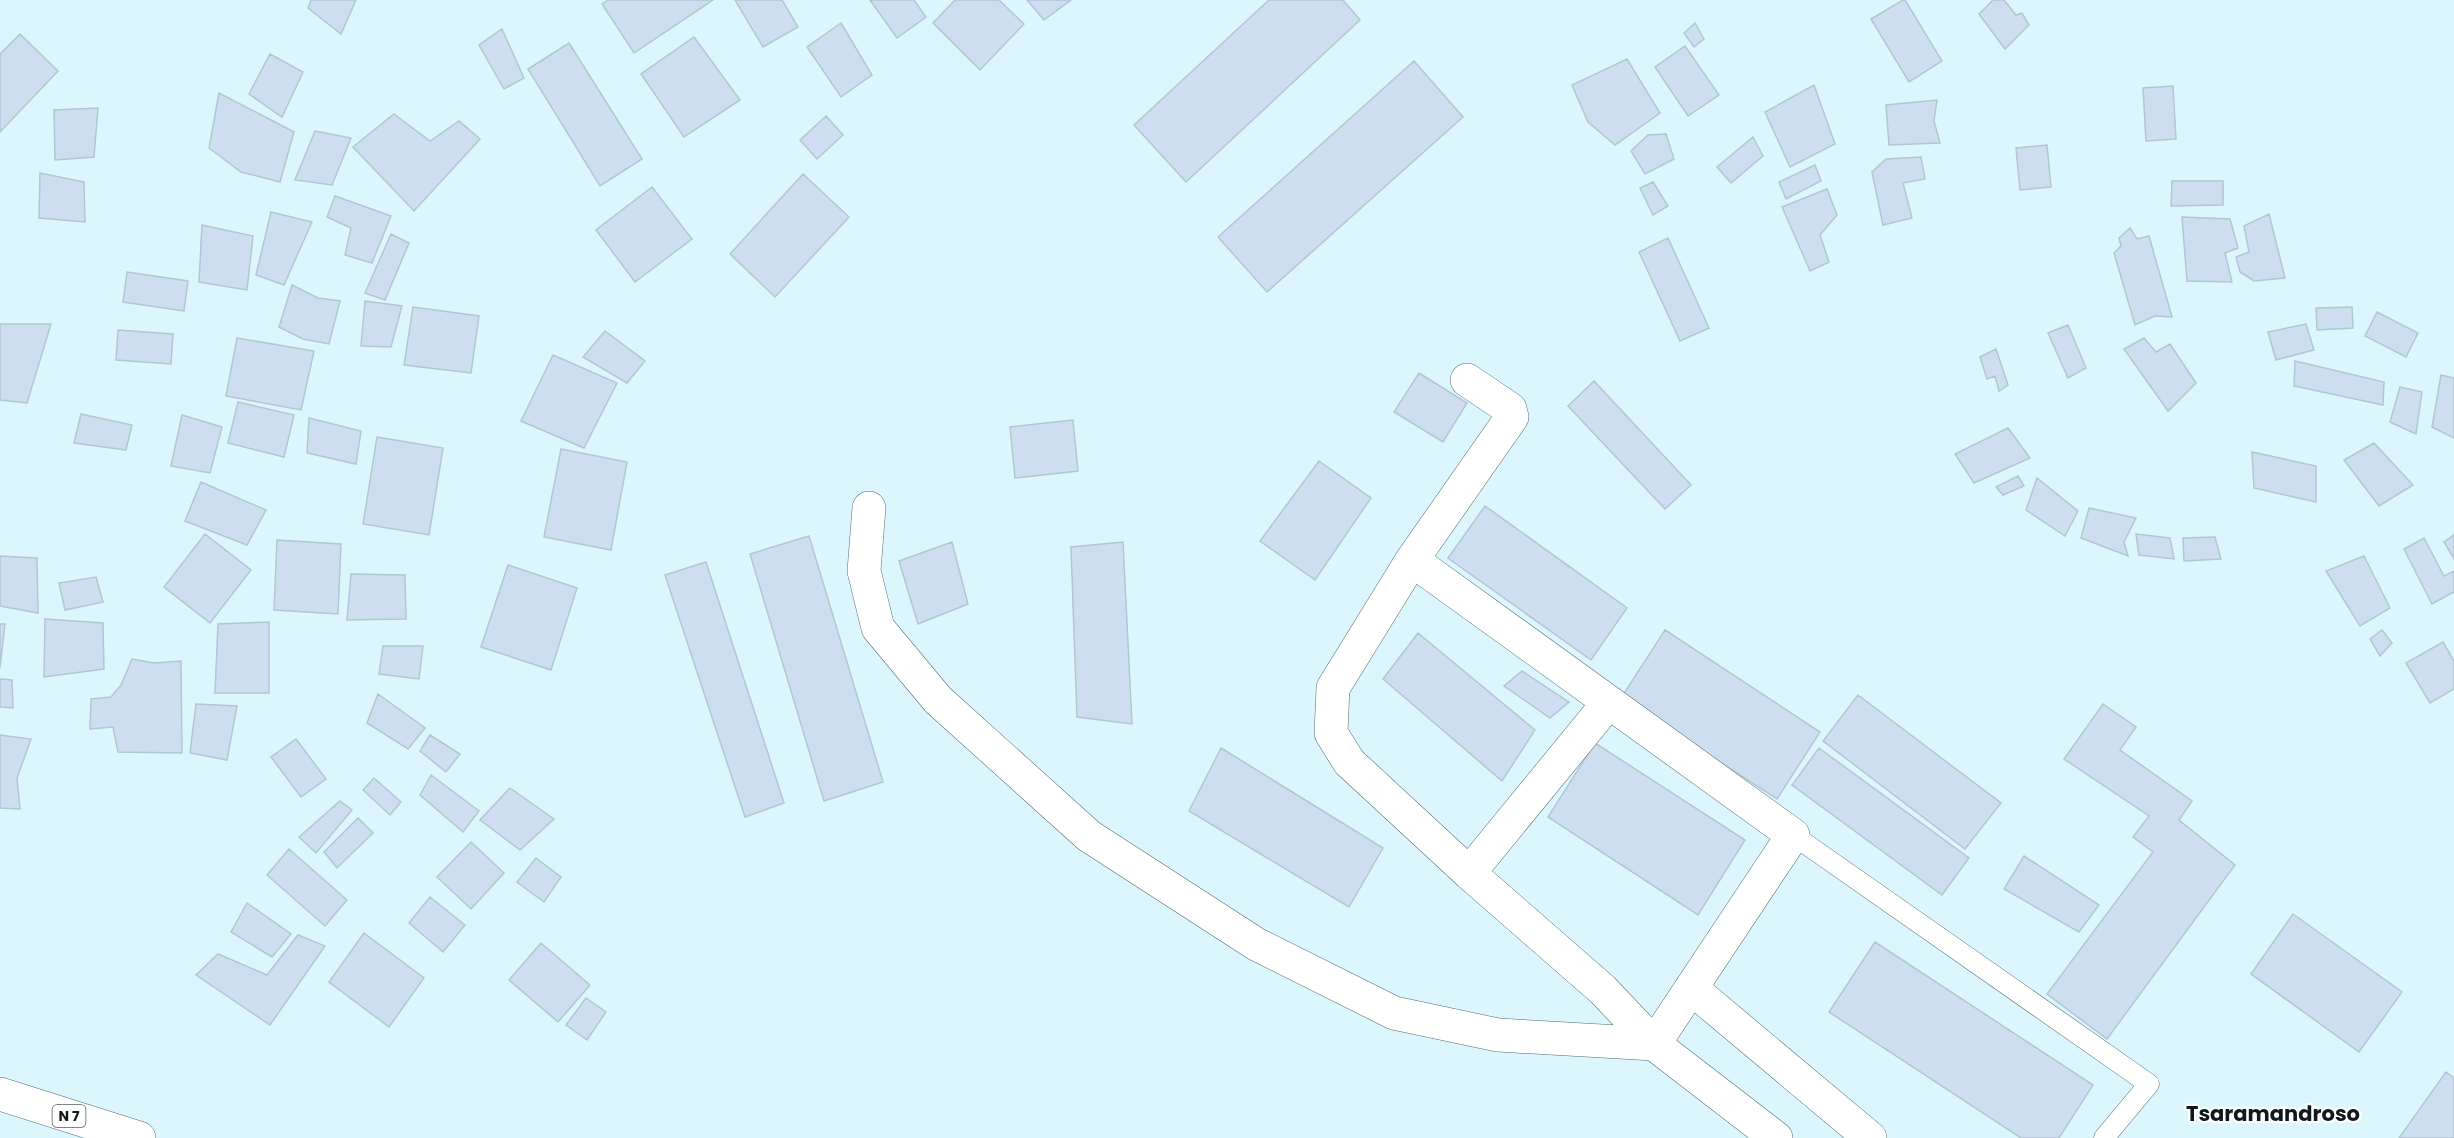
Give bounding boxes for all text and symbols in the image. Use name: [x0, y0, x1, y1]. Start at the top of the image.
district label: Tsaramandroso: [2186, 1099, 2360, 1128]
road number: N 7: [52, 1105, 86, 1127]

